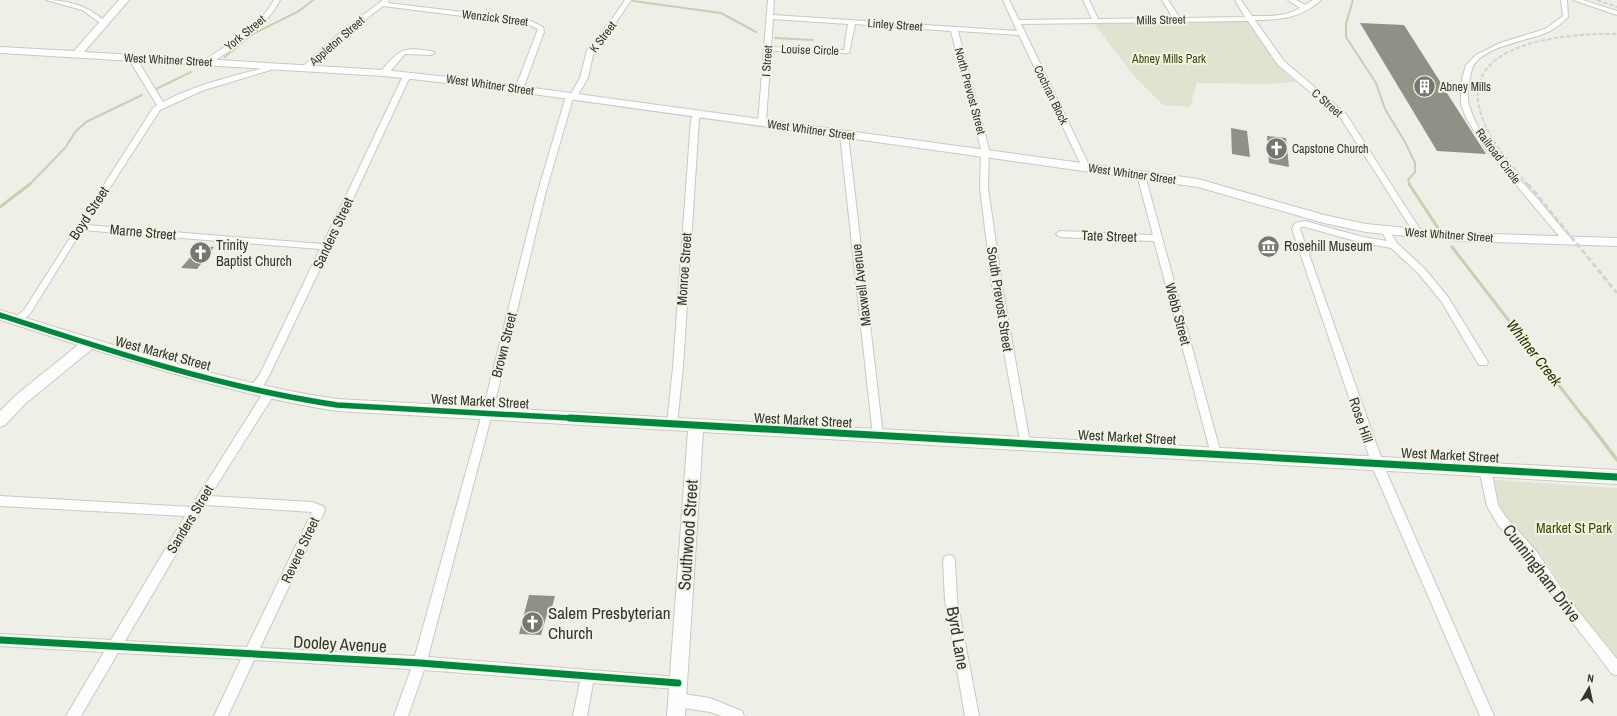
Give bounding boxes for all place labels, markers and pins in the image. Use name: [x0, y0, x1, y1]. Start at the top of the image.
building icon: Abney Mills: [1411, 74, 1437, 100]
place label: Abney Mills: [1439, 79, 1491, 95]
church icon: Capstone Church: [1264, 136, 1290, 162]
place label: Capstone Church: [1292, 141, 1369, 157]
museum icon: Rosehill Museum: [1256, 233, 1282, 259]
place label: Trinity Baptist Church: [216, 236, 292, 270]
place label: Rosehill Museum: [1284, 237, 1373, 255]
church icon: Trinity Baptist Church: [188, 240, 214, 266]
place label: Salem Presbyterian Church: [548, 601, 670, 644]
church icon: Salem Presbyterian Church: [520, 610, 546, 636]

